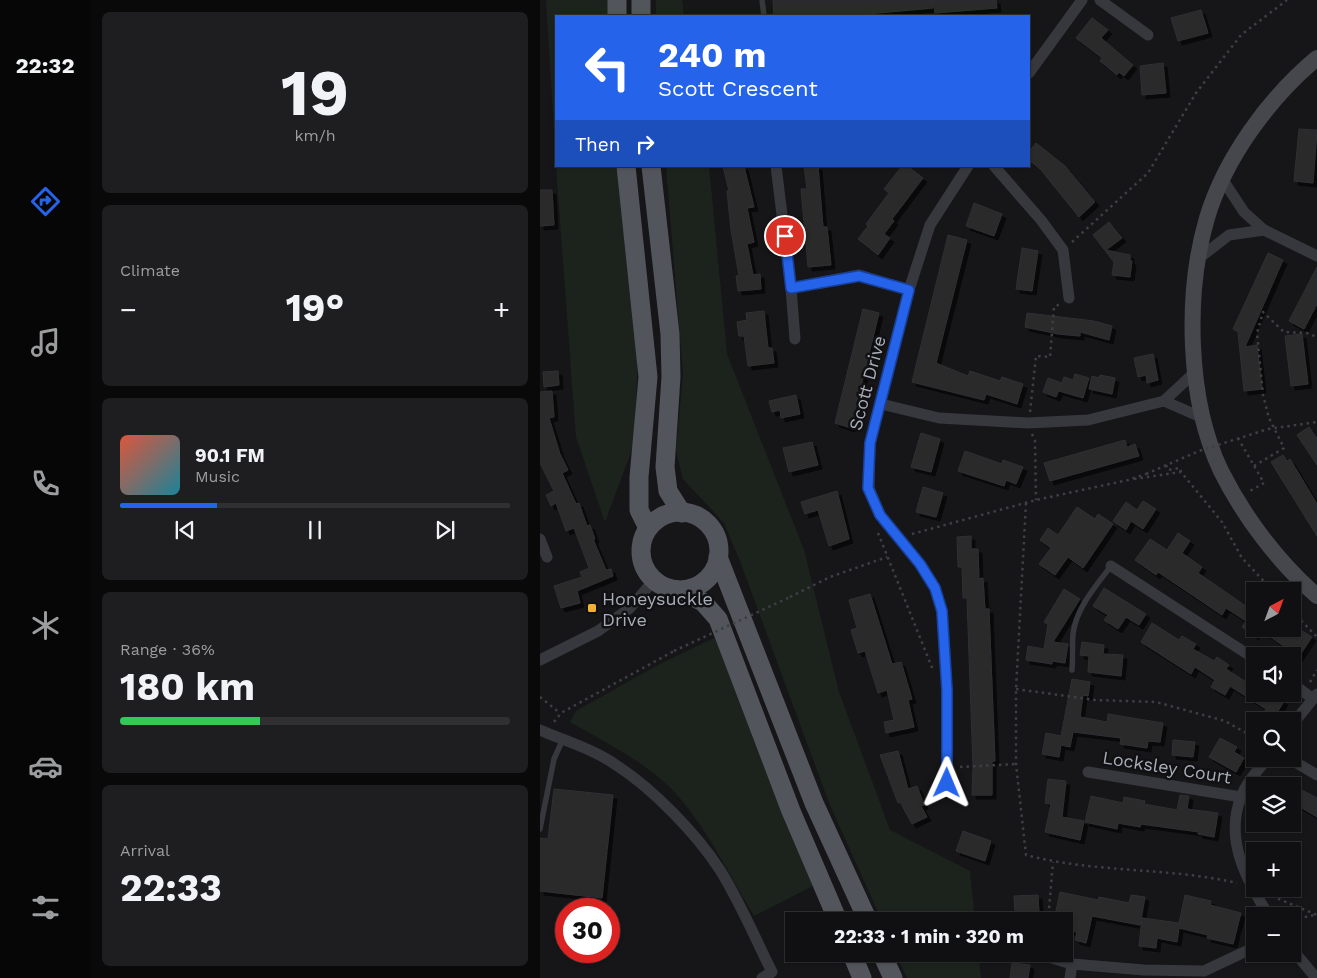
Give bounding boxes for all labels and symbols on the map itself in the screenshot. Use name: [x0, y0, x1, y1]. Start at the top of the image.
pin: [764, 215, 806, 257]
street label: Scott Drive: [844, 333, 890, 433]
north arrow: [1246, 582, 1301, 638]
place label: Honeysuckle Drive: [602, 588, 713, 630]
marker: Honeysuckle Drive: [586, 602, 598, 614]
street label: Locksley Court: [1101, 746, 1233, 788]
position arrow: [920, 756, 972, 808]
speed limit sign: 30: [555, 898, 620, 963]

